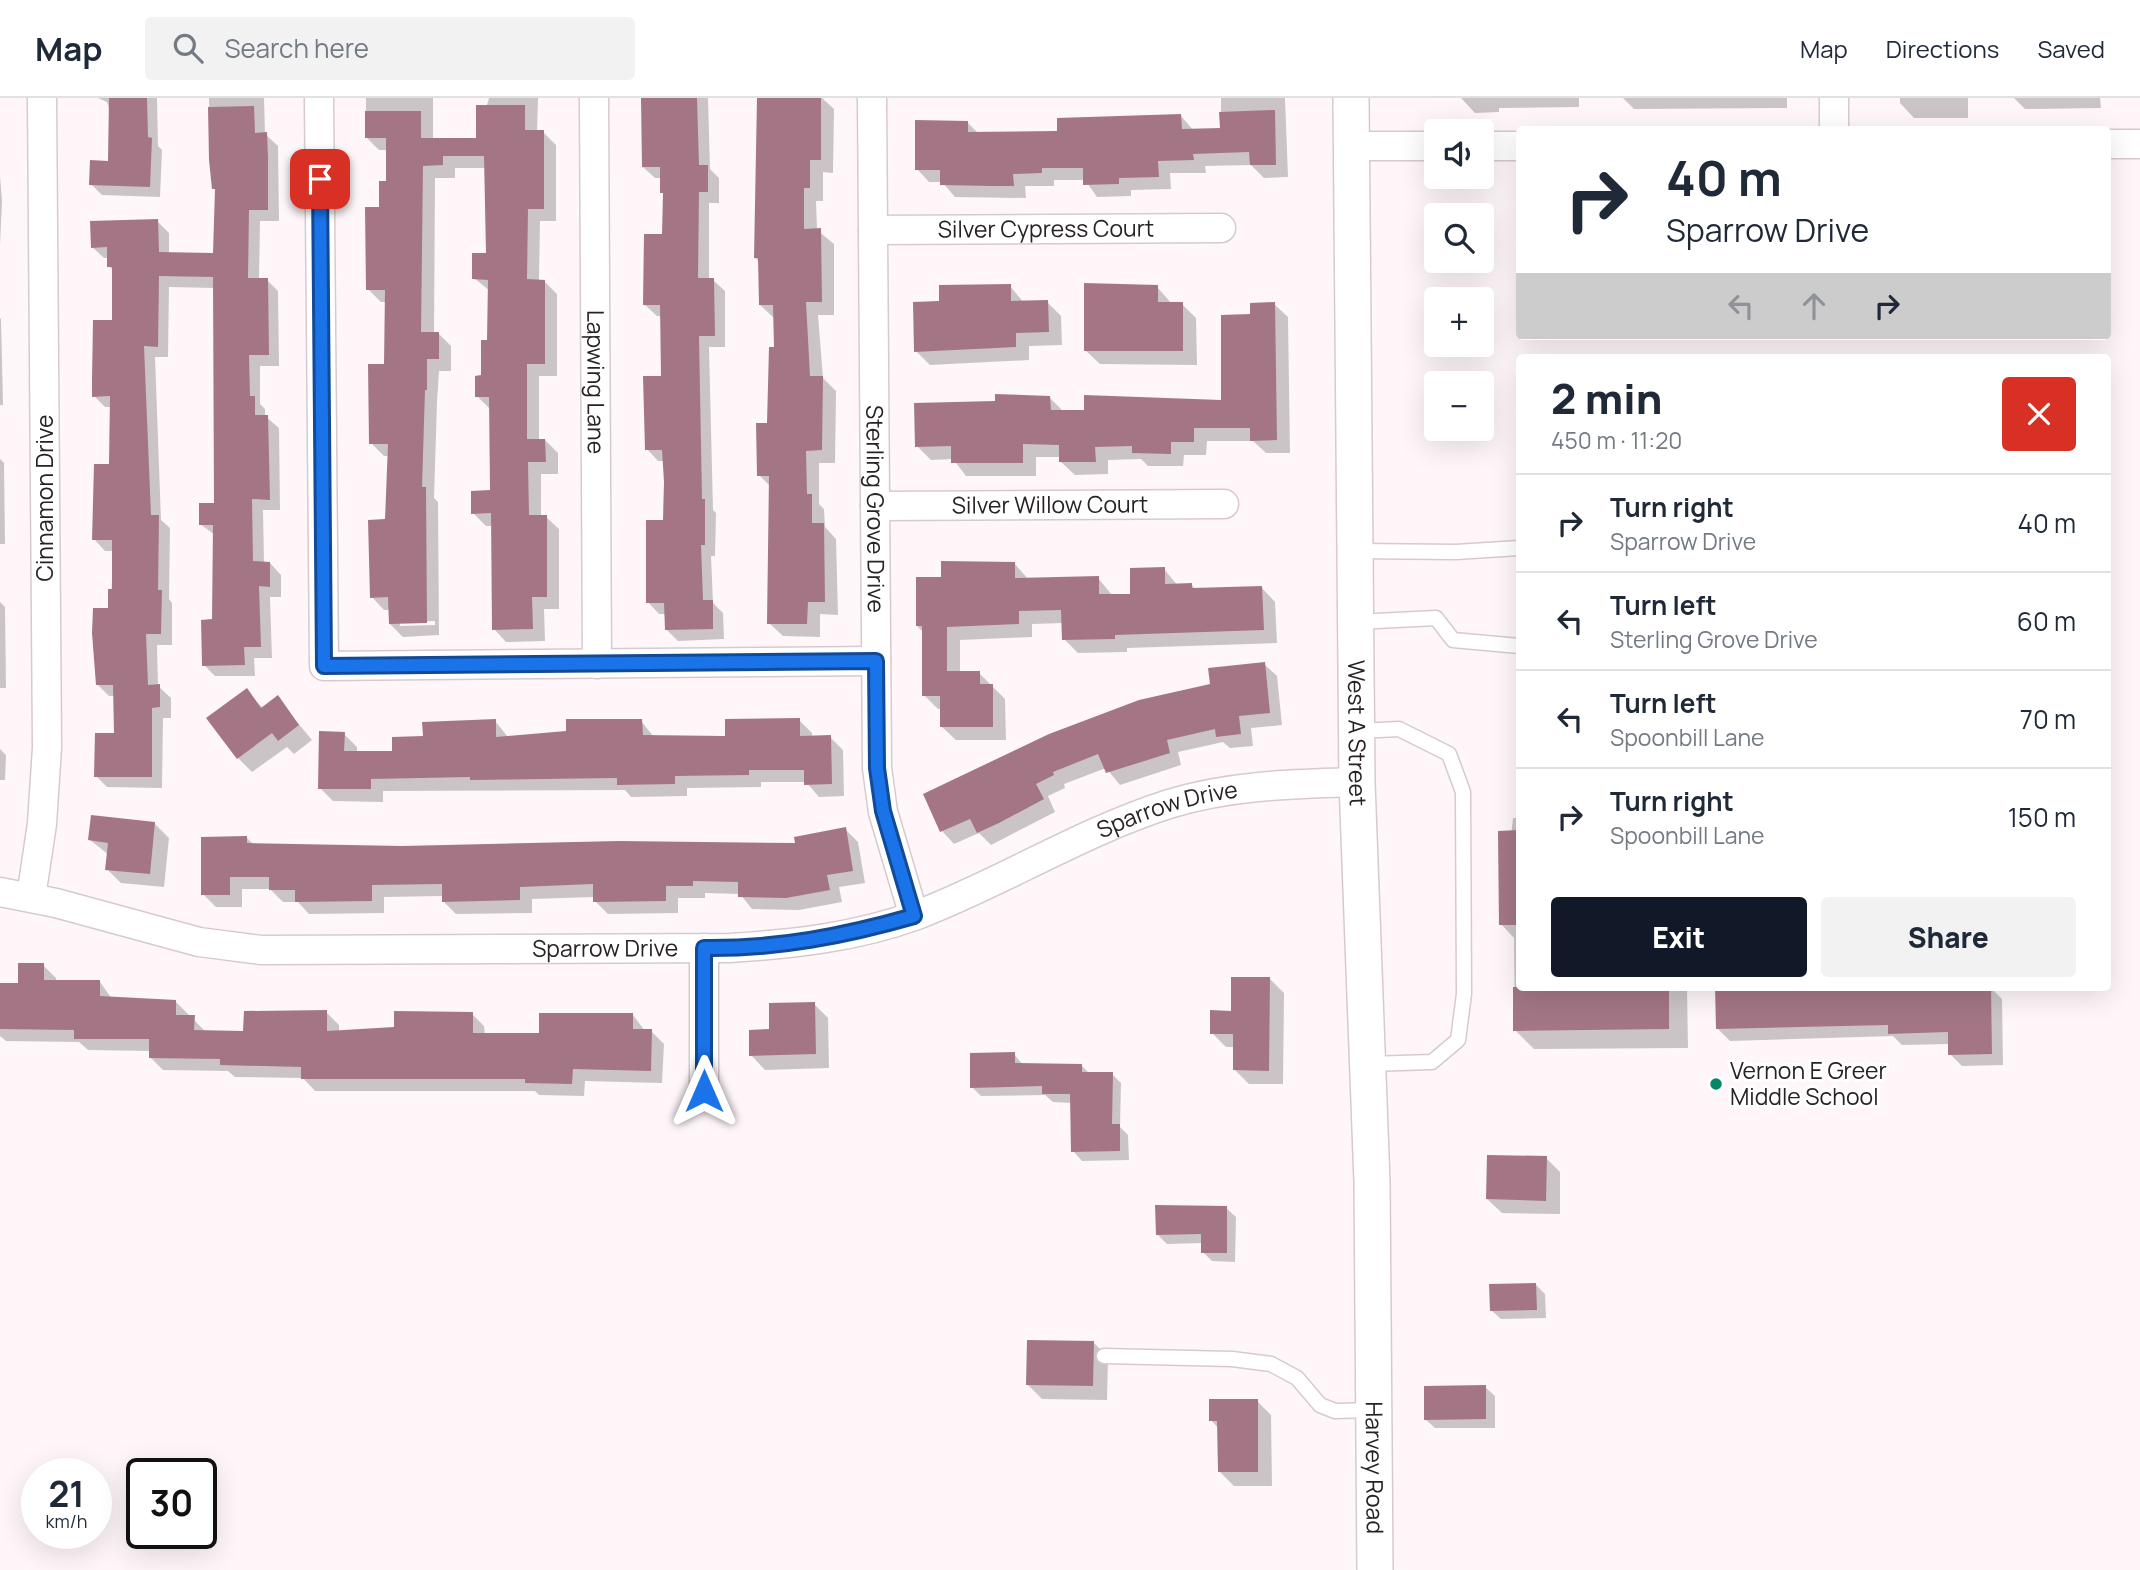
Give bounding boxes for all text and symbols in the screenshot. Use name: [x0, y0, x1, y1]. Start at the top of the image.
search box: [145, 17, 635, 80]
text: Map: [35, 26, 103, 71]
icon: search: [169, 29, 207, 67]
text: Search here: [225, 30, 369, 66]
text: Map: [1800, 32, 1848, 65]
text: Directions: [1886, 32, 1999, 65]
text: Saved: [2037, 32, 2105, 65]
map controls: [1424, 119, 1494, 441]
button: sound: [1424, 119, 1494, 189]
text: 40 m: [1666, 144, 1782, 211]
pin: [290, 149, 350, 209]
icon: right: [1551, 154, 1642, 245]
icon: arrive: [301, 160, 339, 198]
button: search: [1424, 203, 1494, 273]
text: Sparrow Drive: [1666, 208, 1869, 252]
street label: Silver Cypress Court: [938, 211, 1154, 245]
button: +: [1424, 287, 1494, 357]
icon: left: [1722, 287, 1760, 325]
icon: ahead: [1795, 287, 1833, 325]
icon: right: [1868, 287, 1906, 325]
street label: Lapwing Lane: [580, 310, 613, 454]
text: 2 min: [1551, 369, 1662, 427]
button: −: [1424, 371, 1494, 441]
button: close: [2002, 377, 2076, 451]
street label: Sterling Grove Drive: [859, 405, 893, 613]
street label: Cinnamon Drive: [28, 415, 60, 582]
text: 450 m · 11:20: [1551, 424, 1682, 456]
street label: Silver Willow Court: [952, 487, 1148, 521]
text: Turn right: [1610, 489, 1734, 525]
icon: right: [1551, 504, 1589, 542]
text: 40 m: [2018, 505, 2076, 541]
text: Sparrow Drive: [1610, 525, 1756, 557]
text: Turn left: [1610, 587, 1717, 623]
icon: left: [1551, 602, 1589, 640]
text: 60 m: [2017, 603, 2076, 639]
text: Sterling Grove Drive: [1610, 623, 1818, 655]
street label: West A Street: [1341, 660, 1375, 807]
text: Turn left: [1610, 685, 1717, 721]
icon: left: [1551, 700, 1589, 738]
text: 70 m: [2020, 701, 2076, 737]
text: Spoonbill Lane: [1610, 721, 1765, 753]
street label: Sparrow Drive: [1091, 772, 1240, 845]
text: Turn right: [1610, 783, 1734, 819]
icon: right: [1551, 798, 1589, 836]
text: 150 m: [2008, 799, 2076, 835]
text: Spoonbill Lane: [1610, 819, 1765, 851]
button: Exit: [1551, 897, 1807, 977]
button: Share: [1821, 897, 2076, 977]
street label: Sparrow Drive: [532, 931, 678, 964]
position arrow: [667, 1054, 741, 1128]
place label: Vernon E Greer Middle School: [1730, 1054, 1887, 1112]
marker: Vernon E Greer Middle School: [1708, 1076, 1724, 1092]
street label: Harvey Road: [1359, 1401, 1392, 1534]
speed limit sign: 30: [126, 1458, 217, 1549]
text: 21: [48, 1470, 85, 1518]
text: km/h: [46, 1509, 87, 1533]

